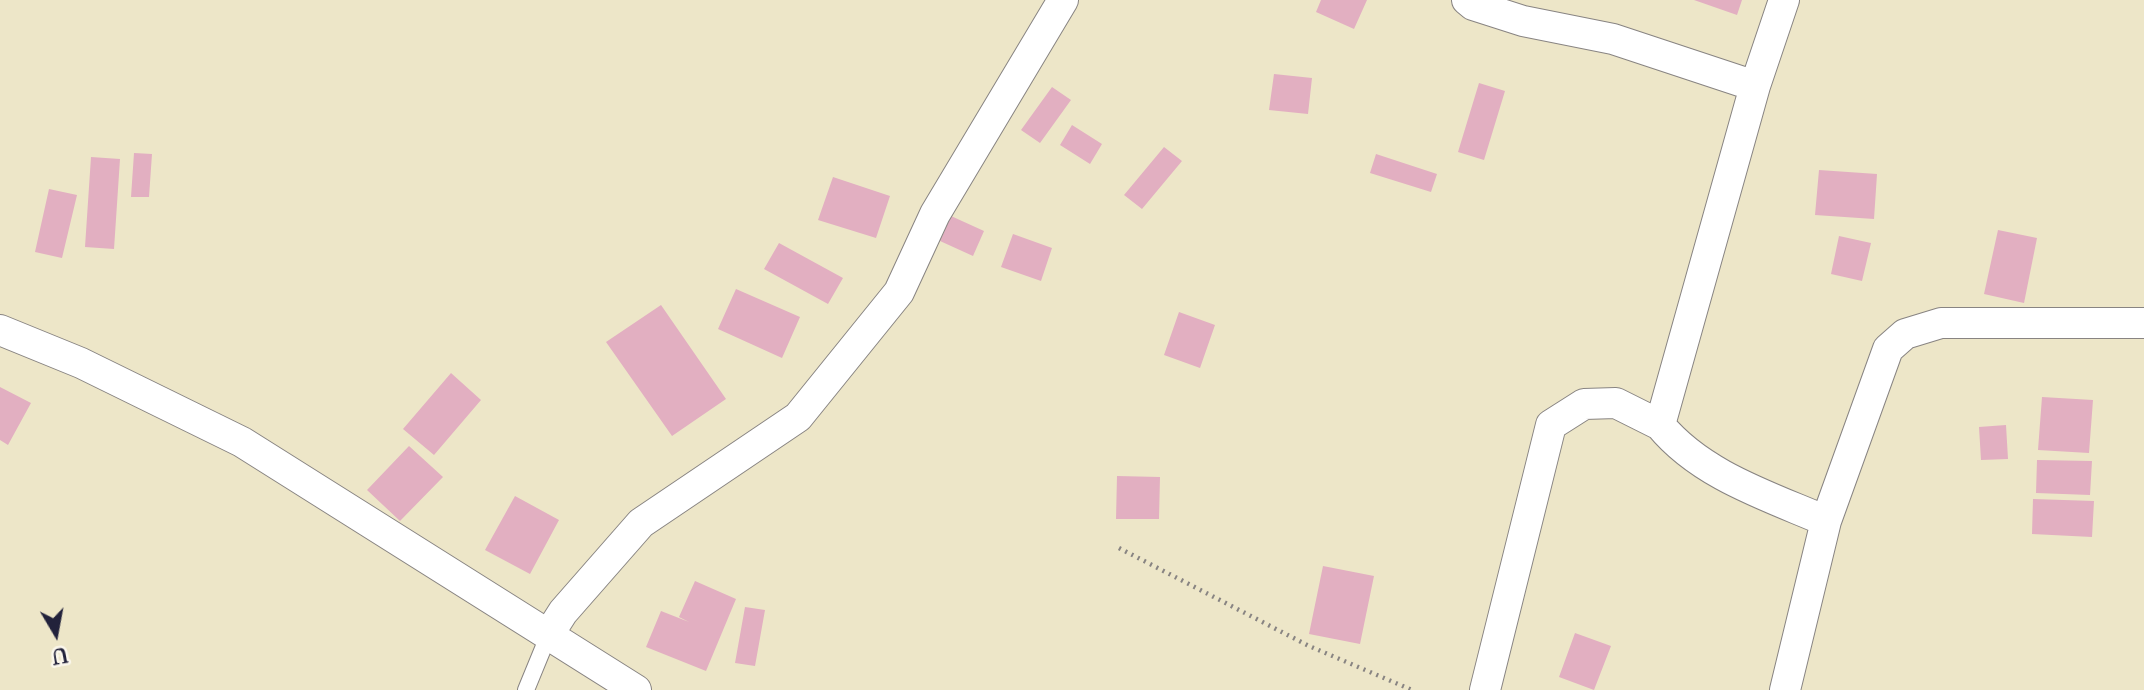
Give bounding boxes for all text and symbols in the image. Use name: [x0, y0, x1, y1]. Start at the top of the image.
north arrow: [21, 599, 91, 669]
text: U: [50, 641, 70, 668]

